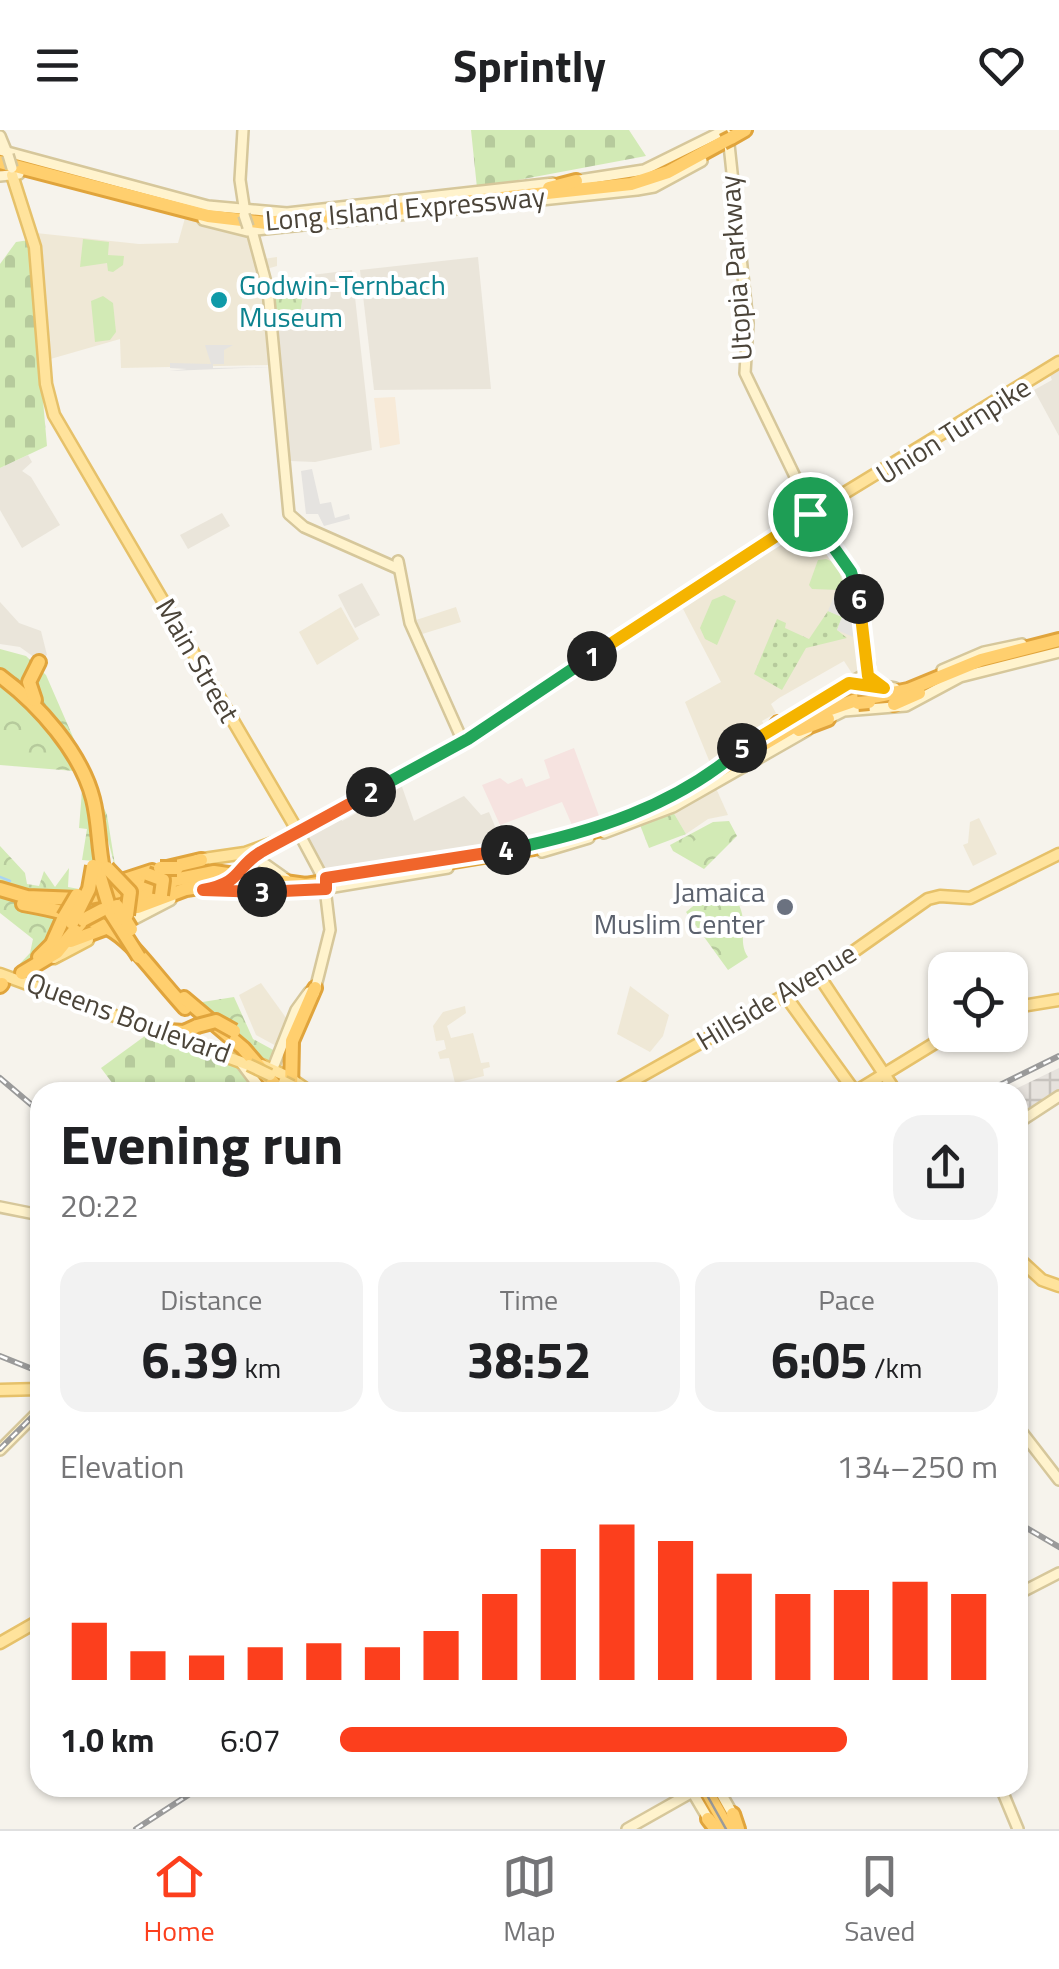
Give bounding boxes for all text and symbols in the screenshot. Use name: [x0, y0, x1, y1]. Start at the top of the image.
text: Sprintly: [453, 31, 606, 99]
icon: menu: [30, 38, 85, 93]
icon: heart: [974, 38, 1029, 93]
street label: Long Island Expressway: [263, 174, 547, 242]
street label: Utopia Parkway: [707, 174, 763, 362]
place label: Godwin-Ternbach Museum: [239, 263, 446, 338]
marker: Godwin-Ternbach Museum: [208, 289, 230, 311]
street label: Union Turnpike: [867, 365, 1039, 495]
pin: [768, 472, 853, 557]
icon: arrive: [783, 487, 838, 542]
pin: 6: [834, 574, 884, 624]
text: 6: [851, 577, 867, 620]
street label: Main Street: [145, 590, 251, 730]
pin: 1: [567, 631, 617, 681]
text: 1: [584, 634, 600, 677]
pin: 5: [717, 723, 767, 773]
text: 5: [734, 726, 750, 769]
pin: 2: [346, 767, 396, 817]
text: 2: [363, 770, 379, 813]
pin: 4: [481, 825, 531, 875]
text: 4: [498, 828, 514, 871]
pin: 3: [237, 867, 287, 917]
text: 3: [254, 870, 270, 913]
place label: Jamaica Muslim Center: [594, 870, 765, 945]
marker: Jamaica Muslim Center: [774, 896, 796, 918]
street label: Hillside Avenue: [688, 931, 864, 1061]
map controls: [928, 952, 1028, 1052]
button: locate: [928, 952, 1028, 1052]
street label: Queens Boulevard: [21, 960, 237, 1074]
text: Evening run: [60, 1102, 343, 1185]
button: share: [893, 1115, 998, 1220]
text: 20:22: [60, 1181, 139, 1229]
text: Distance: [160, 1278, 262, 1321]
text: Time: [500, 1278, 558, 1321]
text: Pace: [818, 1278, 875, 1321]
text: 6.39: [141, 1321, 238, 1397]
text: 38:52: [467, 1321, 591, 1397]
text: 6:05: [771, 1321, 868, 1397]
text: km: [238, 1346, 281, 1389]
text: /km: [868, 1346, 922, 1389]
text: Elevation: [60, 1442, 184, 1490]
text: 134–250 m: [836, 1442, 998, 1490]
text: 1.0 km: [60, 1716, 154, 1764]
text: 6:07: [220, 1716, 281, 1764]
tab: Home: [144, 1849, 215, 1952]
tab: Map: [502, 1849, 557, 1952]
tab: Saved: [844, 1849, 915, 1952]

